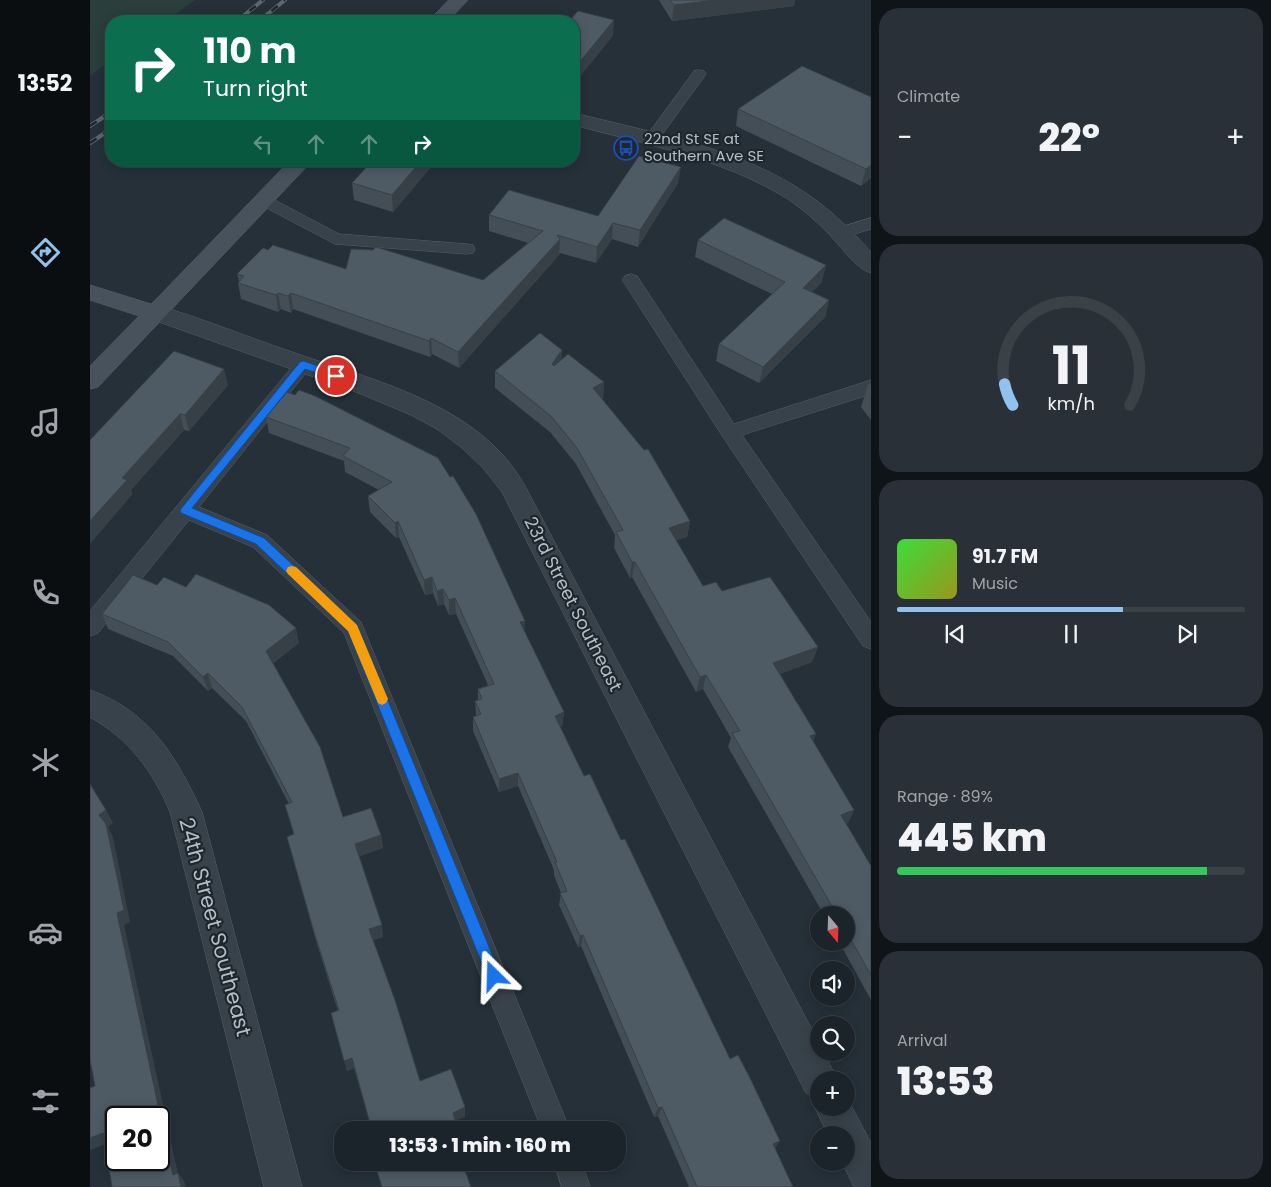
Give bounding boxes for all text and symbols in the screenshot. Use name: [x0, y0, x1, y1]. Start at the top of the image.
text: 110 m: [203, 26, 297, 75]
icon: right: [120, 35, 185, 100]
text: 13:52: [18, 68, 72, 99]
text: Turn right: [203, 73, 308, 104]
text: Climate: [897, 85, 960, 108]
text: 22°: [1038, 111, 1100, 164]
text: −: [897, 118, 912, 157]
text: +: [1226, 118, 1245, 157]
place label: 22nd St SE at Southern Ave SE: [644, 128, 764, 166]
icon: left: [249, 130, 277, 158]
icon: ahead: [302, 130, 330, 158]
icon: ahead: [355, 130, 383, 158]
icon: right: [408, 130, 436, 158]
bus stop icon: 22nd St SE at Southern Ave SE: [613, 135, 639, 161]
icon: directions: [28, 235, 63, 270]
text: 11: [1051, 329, 1091, 402]
pin: [315, 355, 357, 397]
icon: arrive: [322, 362, 350, 390]
text: km/h: [1047, 391, 1095, 416]
icon: music: [28, 405, 63, 440]
street label: 23rd Street Southeast: [518, 512, 628, 695]
text: 91.7 FM: [972, 543, 1038, 570]
text: Music: [972, 572, 1018, 595]
icon: phone: [28, 575, 63, 610]
icon: previous: [941, 620, 969, 648]
icon: pause: [1057, 620, 1085, 648]
icon: next: [1173, 620, 1201, 648]
icon: climate: [28, 745, 63, 780]
text: Range · 89%: [897, 785, 993, 808]
text: 445 km: [897, 811, 1047, 864]
street label: 24th Street Southeast: [172, 814, 259, 1039]
north arrow: [810, 906, 855, 951]
map controls: [810, 906, 855, 1171]
icon: car: [28, 915, 63, 950]
position arrow: [467, 949, 519, 1001]
button: sound: [810, 961, 855, 1006]
button: search: [810, 1016, 855, 1061]
text: Arrival: [897, 1029, 947, 1052]
text: 13:53: [897, 1055, 994, 1108]
button: +: [810, 1071, 855, 1116]
icon: filters: [28, 1084, 63, 1119]
speed limit sign: 20: [105, 1106, 170, 1171]
button: −: [810, 1126, 855, 1171]
text: 13:53 · 1 min · 160 m: [389, 1132, 571, 1159]

